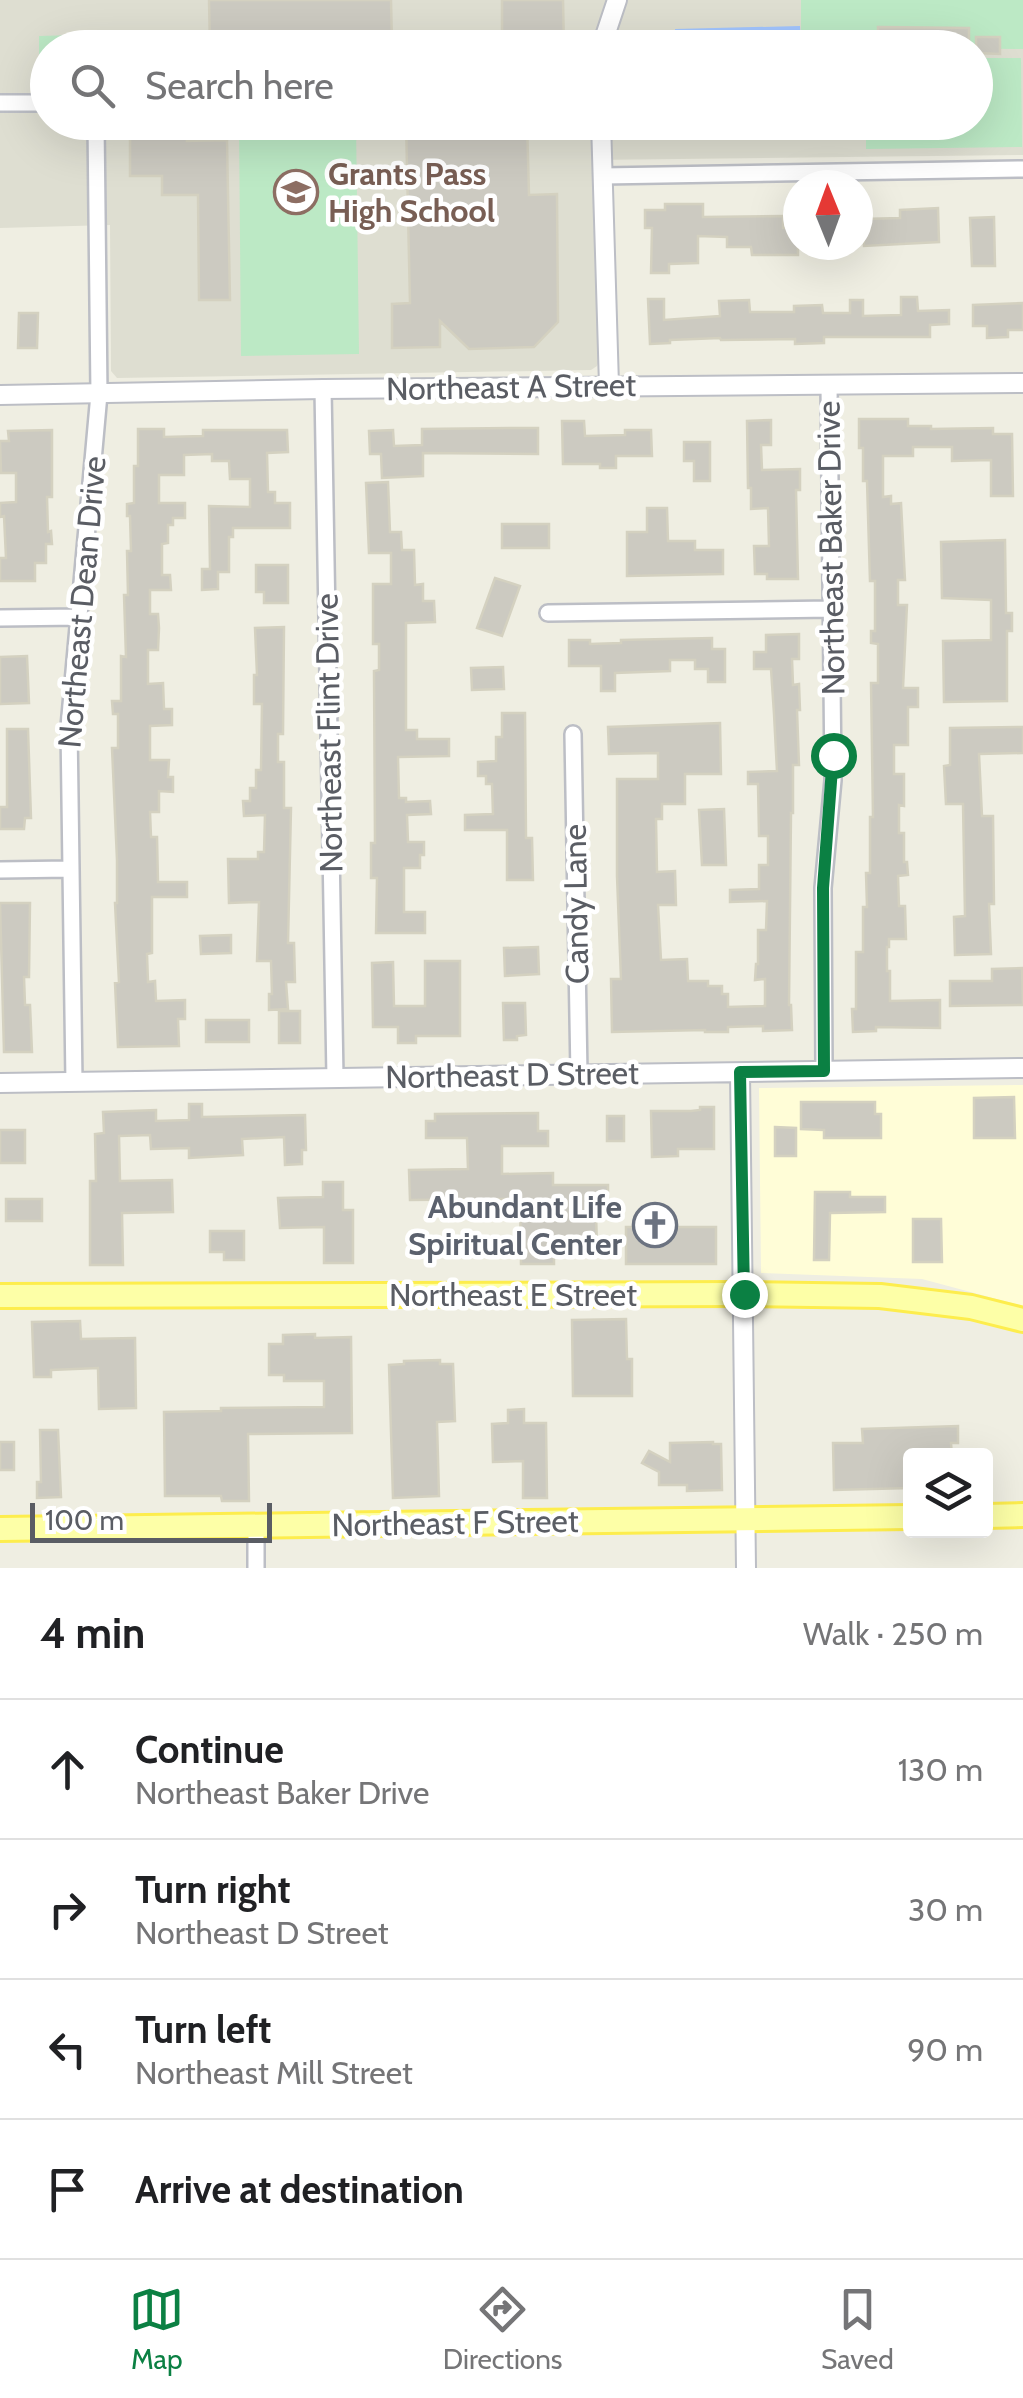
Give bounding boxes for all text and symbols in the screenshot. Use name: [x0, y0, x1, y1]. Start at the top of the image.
search box: [30, 30, 993, 140]
icon: search: [65, 58, 120, 113]
text: Search here: [145, 62, 334, 109]
place label: Grants Pass High School: [328, 154, 495, 230]
school or university icon: Grants Pass High School: [273, 169, 319, 215]
north arrow: [783, 170, 873, 260]
street label: Northeast A Street: [386, 365, 637, 408]
street label: Northeast Baker Drive: [808, 400, 853, 696]
street label: Northeast Dean Drive: [49, 455, 114, 749]
street label: Northeast Flint Drive: [307, 593, 350, 873]
route start: [811, 733, 857, 779]
street label: Candy Lane: [555, 824, 596, 984]
street label: Northeast D Street: [385, 1053, 639, 1096]
place label: Abundant Life Spiritual Center: [408, 1187, 622, 1263]
church icon: Abundant Life Spiritual Center: [632, 1202, 678, 1248]
route end: [722, 1272, 768, 1318]
street label: Northeast E Street: [389, 1275, 637, 1314]
map controls: [903, 1448, 993, 1538]
button: layers: [903, 1448, 993, 1538]
scale bar: [30, 1498, 272, 1542]
street label: Northeast F Street: [331, 1501, 579, 1544]
text: 100 m: [45, 1503, 124, 1537]
text: 4 min: [40, 1607, 145, 1659]
text: Walk · 250 m: [803, 1614, 983, 1653]
text: Continue: [135, 1726, 284, 1773]
icon: ahead: [40, 1742, 95, 1797]
text: 130 m: [898, 1750, 983, 1789]
text: Northeast Baker Drive: [135, 1773, 429, 1812]
text: Turn right: [135, 1866, 291, 1913]
icon: right: [40, 1882, 95, 1937]
text: 30 m: [908, 1890, 983, 1929]
text: Northeast D Street: [135, 1913, 389, 1952]
text: Turn left: [135, 2006, 271, 2053]
icon: left: [40, 2022, 95, 2077]
text: 90 m: [907, 2030, 983, 2069]
text: Northeast Mill Street: [135, 2053, 413, 2092]
icon: arrive: [40, 2162, 95, 2217]
text: Arrive at destination: [135, 2166, 464, 2213]
tab: Map: [129, 2282, 184, 2376]
tab: Directions: [443, 2282, 562, 2376]
tab: Saved: [821, 2282, 894, 2376]

